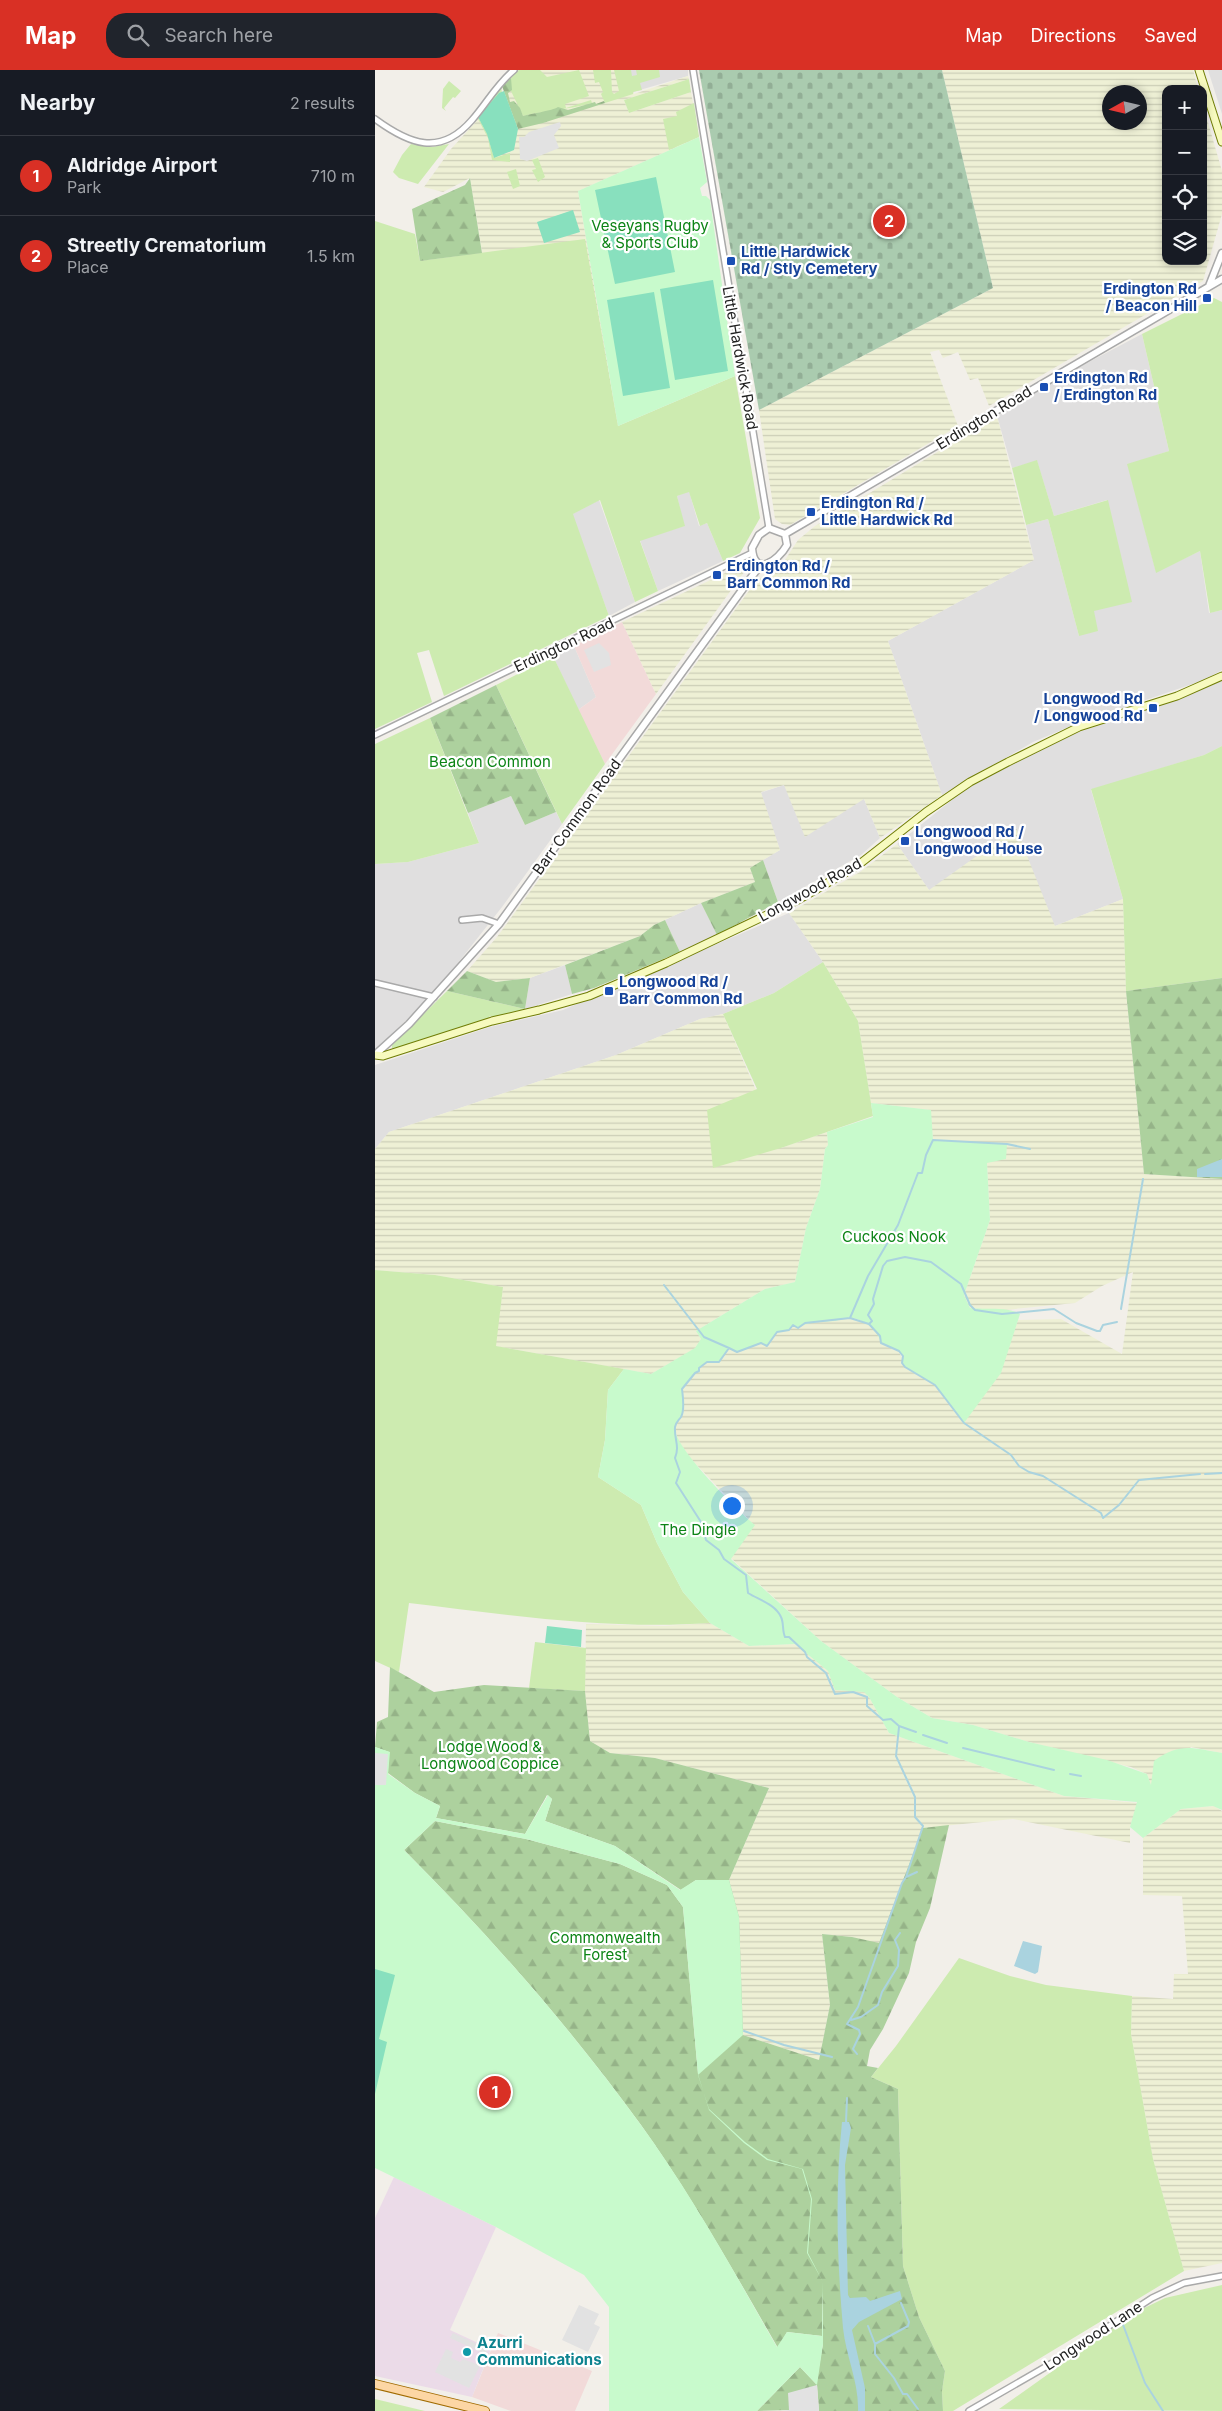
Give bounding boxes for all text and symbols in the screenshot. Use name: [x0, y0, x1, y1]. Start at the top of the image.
search box: [106, 13, 456, 58]
text: Map: [25, 21, 76, 50]
icon: search: [124, 21, 152, 49]
text: Search here: [164, 24, 273, 47]
text: Map: [965, 25, 1003, 46]
text: Directions: [1031, 25, 1116, 46]
text: Saved: [1144, 25, 1197, 46]
north arrow: [1102, 85, 1147, 130]
map controls: [1162, 85, 1207, 265]
button: +: [1162, 85, 1207, 130]
text: Nearby: [20, 90, 95, 115]
text: 2 results: [290, 93, 355, 113]
button: −: [1162, 130, 1207, 175]
text: Aldridge Airport: [67, 154, 217, 177]
text: 1: [33, 166, 39, 186]
text: 710 m: [311, 166, 355, 186]
button: locate: [1162, 175, 1207, 220]
text: Park: [67, 177, 101, 197]
pin: 2: [873, 202, 905, 240]
park label: Veseyans Rugby & Sports Club: [591, 216, 709, 252]
button: layers: [1162, 220, 1207, 265]
text: Streetly Crematorium: [67, 234, 266, 257]
place label: Little Hardwick Rd / Stly Cemetery: [741, 242, 878, 278]
text: 2: [31, 246, 41, 266]
text: 1.5 km: [307, 246, 355, 266]
marker: Little Hardwick Rd / Stly Cemetery: [725, 255, 737, 267]
text: Place: [67, 257, 109, 277]
place label: Erdington Rd / Beacon Hill: [1103, 279, 1197, 315]
street label: Little Hardwick Road: [719, 285, 762, 431]
marker: Erdington Rd / Beacon Hill: [1201, 292, 1213, 304]
place label: Erdington Rd / Erdington Rd: [1054, 368, 1157, 404]
marker: Erdington Rd / Erdington Rd: [1038, 381, 1050, 393]
street label: Erdington Road: [932, 382, 1035, 454]
place label: Erdington Rd / Little Hardwick Rd: [821, 493, 953, 529]
marker: Erdington Rd / Little Hardwick Rd: [805, 506, 817, 518]
place label: Erdington Rd / Barr Common Rd: [727, 556, 850, 592]
marker: Erdington Rd / Barr Common Rd: [711, 569, 723, 581]
street label: Erdington Road: [511, 613, 617, 676]
place label: Longwood Rd / Longwood Rd: [1034, 689, 1143, 725]
marker: Longwood Rd / Longwood Rd: [1147, 702, 1159, 714]
park label: Beacon Common: [429, 752, 551, 771]
street label: Barr Common Road: [528, 755, 625, 878]
place label: Longwood Rd / Longwood House: [915, 822, 1043, 858]
marker: Longwood Rd / Longwood House: [899, 835, 911, 847]
street label: Longwood Road: [755, 853, 865, 926]
place label: Longwood Rd / Barr Common Rd: [619, 972, 742, 1008]
marker: Longwood Rd / Barr Common Rd: [603, 985, 615, 997]
park label: Cuckoos Nook: [842, 1227, 947, 1246]
your location: [719, 1493, 745, 1519]
park label: The Dingle: [660, 1520, 736, 1539]
park label: Lodge Wood & Longwood Coppice: [421, 1737, 559, 1773]
park label: Commonwealth Forest: [549, 1928, 661, 1964]
pin: 1: [479, 2073, 511, 2111]
street label: Longwood Lane: [1040, 2297, 1145, 2374]
place label: Azurri Communications: [477, 2333, 602, 2369]
marker: Azurri Communications: [461, 2346, 473, 2358]

